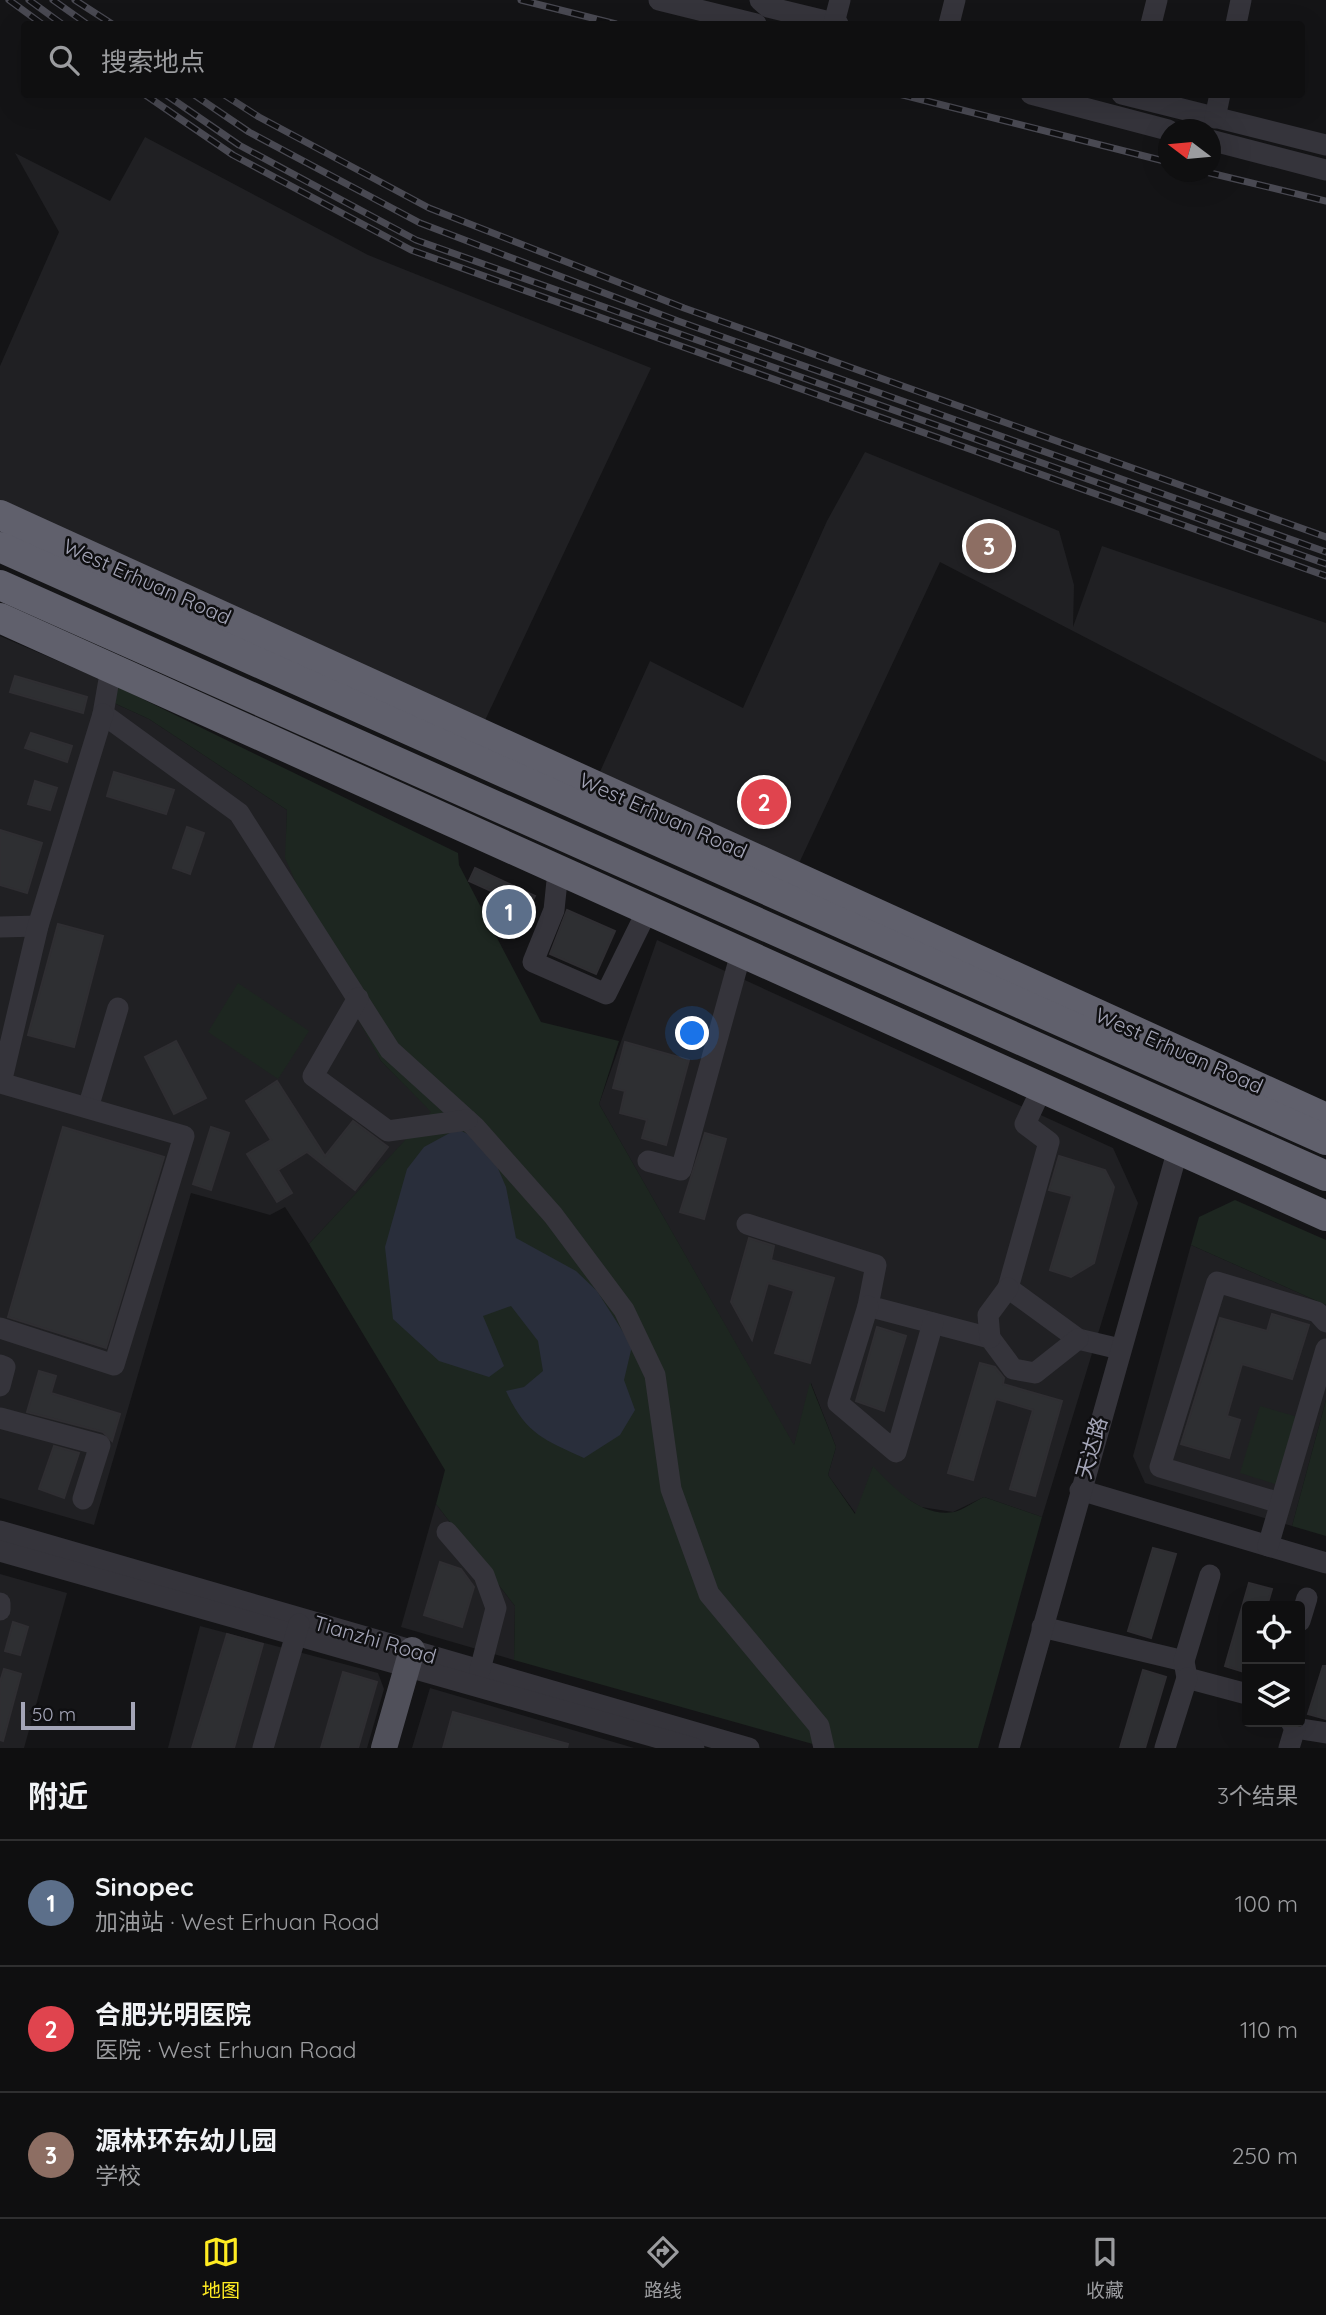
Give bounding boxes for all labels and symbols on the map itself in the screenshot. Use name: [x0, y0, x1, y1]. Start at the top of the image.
north arrow: [1158, 119, 1221, 182]
pin: 3: [966, 520, 1012, 572]
street label: West Erhuan Road: [59, 532, 235, 630]
street label: West Erhuan Road: [575, 766, 751, 864]
pin: 2: [741, 776, 787, 828]
pin: 1: [486, 886, 532, 938]
street label: West Erhuan Road: [1091, 1001, 1267, 1099]
your location: [675, 1016, 709, 1050]
street label: 天达路: [1070, 1414, 1112, 1482]
street label: Tianzhi Road: [311, 1609, 440, 1669]
scale bar: [21, 1699, 135, 1731]

